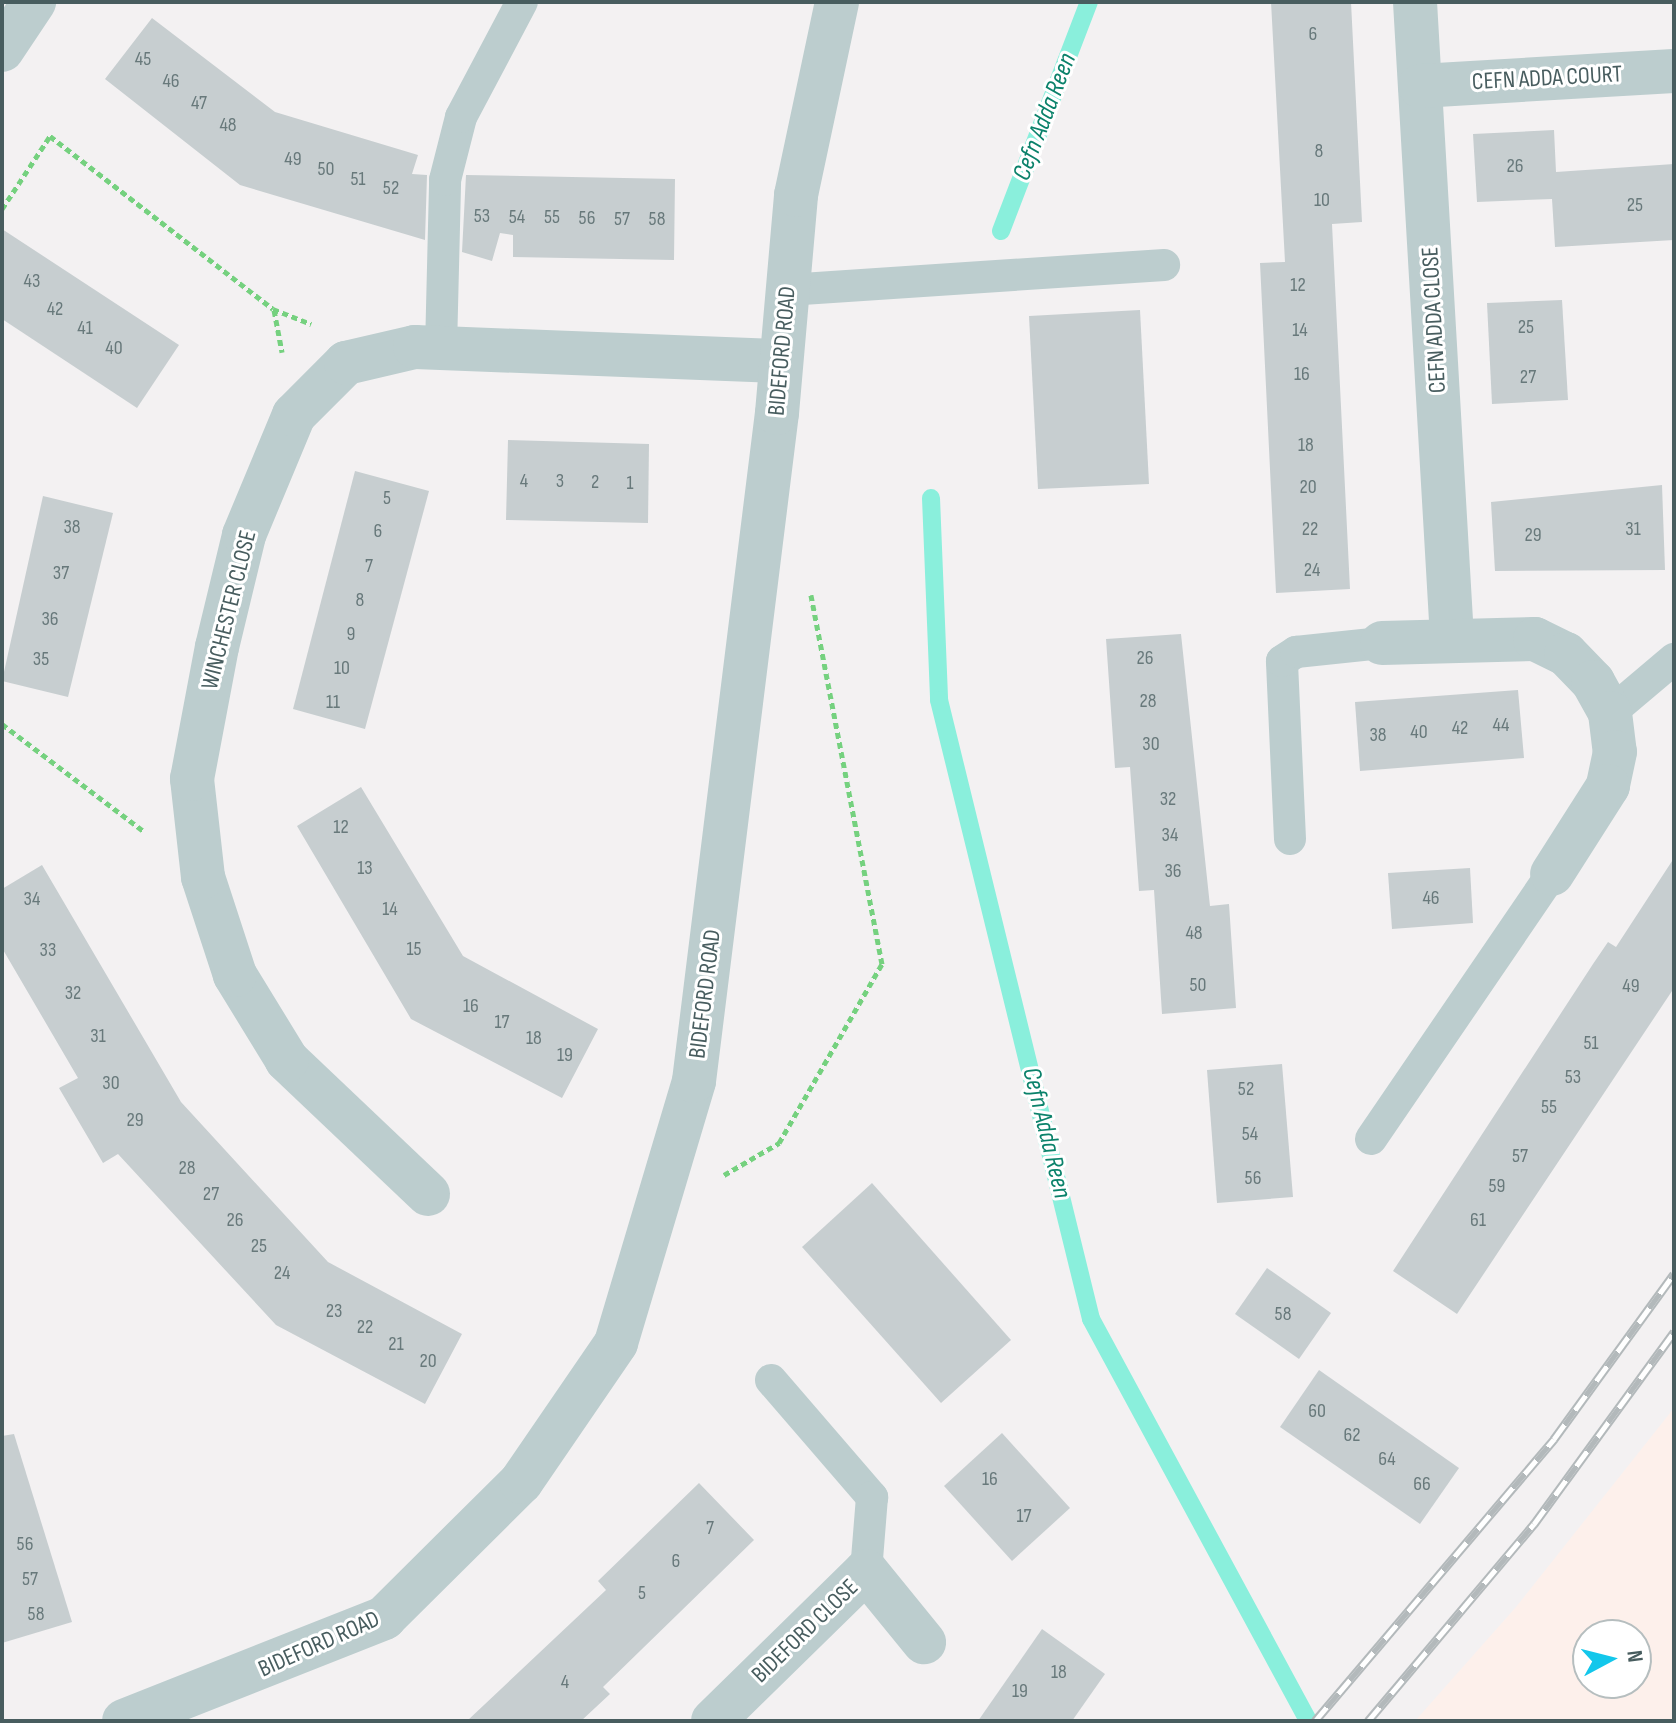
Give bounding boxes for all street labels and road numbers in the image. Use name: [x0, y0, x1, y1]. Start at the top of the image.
street label: CEFN ADDA COURT: [1471, 60, 1623, 96]
street label: CEFN ADDA CLOSE: [1416, 246, 1452, 394]
street label: BIDEFORD ROAD: [762, 285, 802, 417]
street label: WINCHESTER CLOSE: [195, 527, 263, 693]
street label: BIDEFORD ROAD: [683, 928, 727, 1060]
street label: BIDEFORD CLOSE: [746, 1573, 864, 1689]
street label: BIDEFORD ROAD: [254, 1604, 384, 1684]

